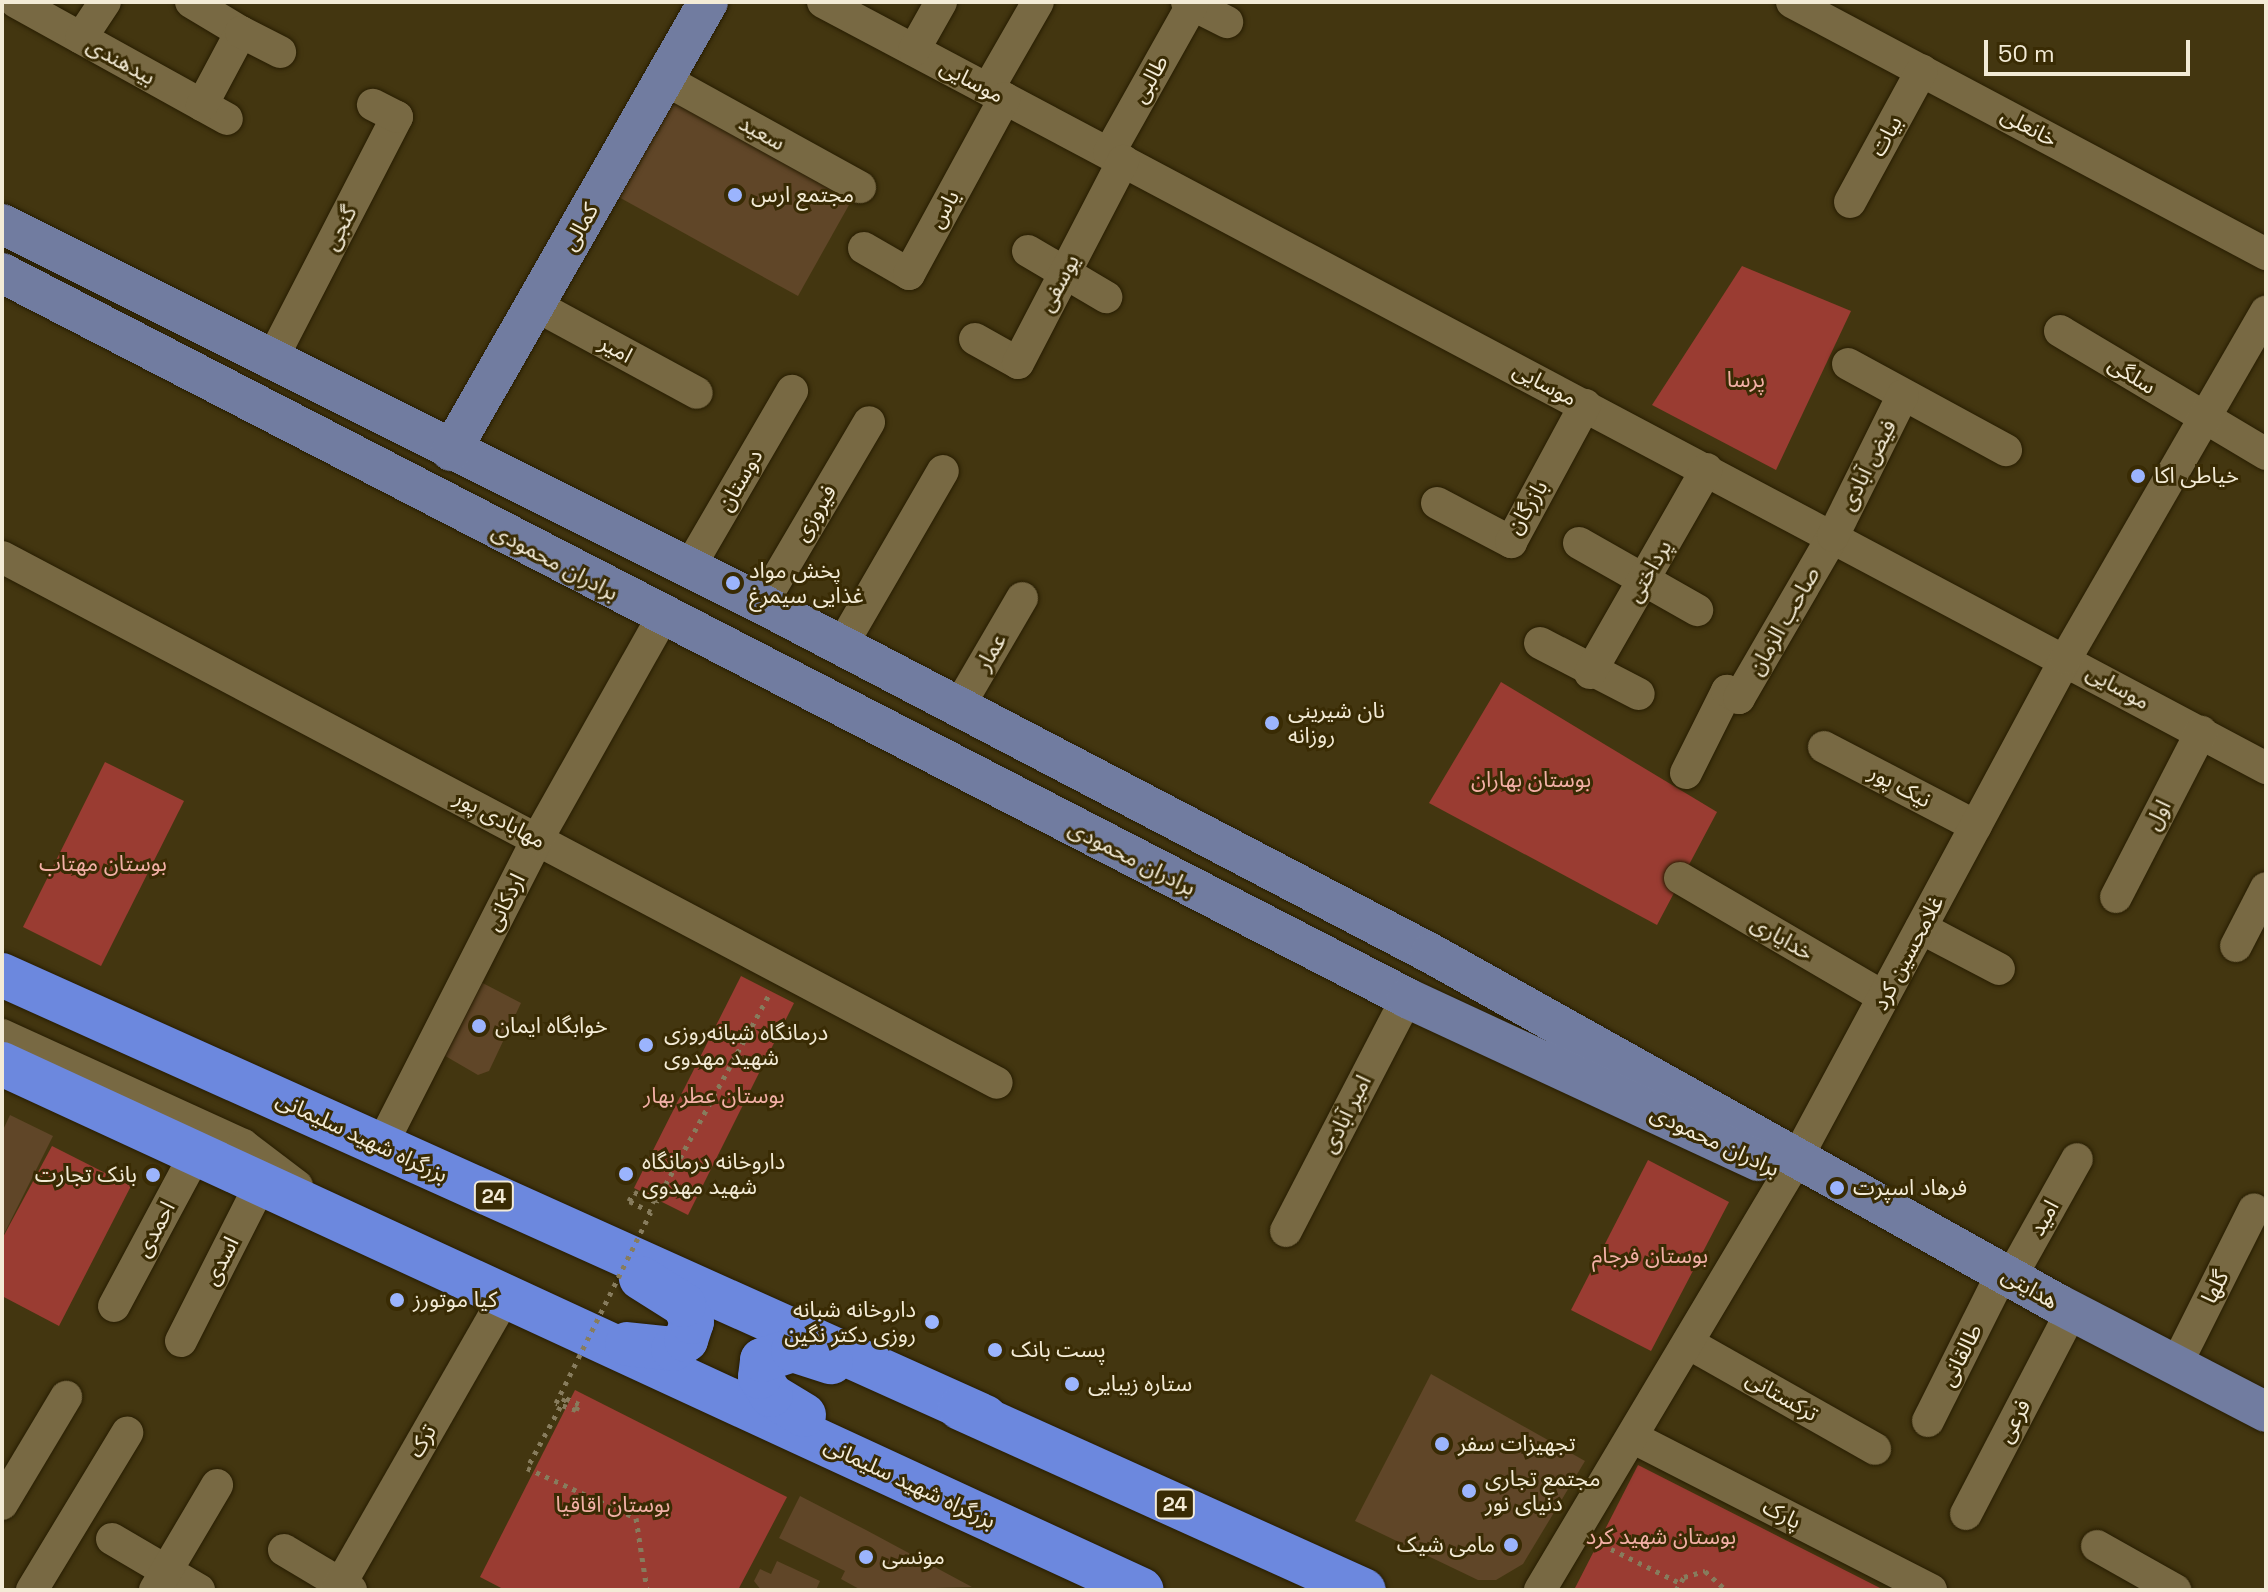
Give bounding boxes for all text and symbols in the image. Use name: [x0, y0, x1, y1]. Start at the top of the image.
scale bar: [1988, 24, 2194, 74]
street label: بیدهندی: [82, 31, 160, 91]
text: 50 m: [1998, 38, 2055, 69]
street label: طالبی: [1126, 50, 1174, 108]
street label: موسایی: [936, 53, 1008, 109]
street label: خانعلی: [1997, 101, 2061, 153]
street label: سعید: [734, 110, 790, 156]
street label: بیات: [1864, 111, 1908, 161]
place label: مجتمع ارس: [751, 182, 854, 208]
street label: یاس: [923, 185, 965, 233]
marker: مجتمع ارس: [726, 186, 744, 204]
street label: کمالی: [556, 199, 604, 255]
street label: گنجی: [318, 201, 362, 255]
street label: یوسفی: [1033, 250, 1085, 316]
street label: امیر: [595, 329, 637, 369]
street label: سلگی: [2103, 350, 2161, 400]
street label: موسایی: [1509, 356, 1581, 412]
park label: پرسا: [1727, 367, 1765, 393]
street label: فیض آبادی: [1834, 415, 1902, 515]
street label: دوستان: [712, 444, 768, 516]
place label: خیاطی اکا: [2154, 463, 2239, 489]
marker: خیاطی اکا: [2129, 467, 2147, 485]
street label: بازرگان: [1501, 475, 1553, 539]
street label: فیروزی: [788, 480, 842, 546]
street label: برادران محمودی: [487, 518, 623, 606]
street label: پرداختی: [1621, 535, 1677, 607]
place label: پخش مواد غذایی سیمرغ: [749, 557, 863, 608]
street label: صاحب الزمان: [1742, 562, 1826, 680]
marker: پخش مواد غذایی سیمرغ: [724, 574, 742, 592]
street label: عمار: [970, 629, 1012, 675]
street label: موسایی: [2082, 659, 2154, 715]
place label: نان شیرینی روزانه: [1288, 697, 1385, 748]
marker: نان شیرینی روزانه: [1263, 714, 1281, 732]
street label: نیک پور: [1865, 759, 1935, 813]
park label: بوستان بهاران: [1471, 767, 1591, 793]
street label: مهابادی پور: [450, 784, 550, 854]
street label: اول: [2139, 795, 2177, 835]
street label: برادران محمودی: [1064, 815, 1200, 901]
park label: بوستان مهتاب: [39, 851, 167, 877]
street label: اردکانی: [479, 869, 531, 935]
street label: غلامحسین کرد: [1867, 891, 1949, 1015]
street label: خدایاری: [1746, 910, 1818, 966]
place label: خوابگاه ایمان: [495, 1013, 608, 1039]
marker: خوابگاه ایمان: [470, 1017, 488, 1035]
place label: درمانگاه شبانه‌روزی شهید مهدوی: [664, 1019, 828, 1070]
marker: درمانگاه شبانه‌روزی شهید مهدوی: [635, 1034, 657, 1056]
street label: امیر آبادی: [1315, 1071, 1377, 1157]
park label: بوستان عطر بهار: [643, 1083, 785, 1109]
street label: بزرگراه شهید سلیمانی: [272, 1086, 452, 1188]
street label: برادران محمودی: [1646, 1100, 1784, 1182]
place label: داروخانه درمانگاه شهید مهدوی: [642, 1148, 785, 1200]
place label: بانک تجارت: [35, 1162, 137, 1188]
marker: داروخانه درمانگاه شهید مهدوی: [617, 1165, 635, 1183]
marker: بانک تجارت: [144, 1166, 162, 1184]
place label: فرهاد اسپرت: [1853, 1175, 1967, 1201]
marker: فرهاد اسپرت: [1828, 1179, 1846, 1197]
road number: 24: [472, 1180, 516, 1212]
street label: امید: [2024, 1196, 2064, 1240]
street label: احمدی: [129, 1197, 181, 1261]
street label: اسدی: [198, 1232, 244, 1290]
park label: بوستان فرجام: [1592, 1243, 1708, 1269]
street label: هدایتی: [1997, 1261, 2063, 1315]
street label: گلها: [2196, 1266, 2234, 1308]
place label: کیا موتورز: [413, 1287, 497, 1313]
marker: کیا موتورز: [388, 1291, 406, 1309]
place label: داروخانه شبانه روزی دکتر نگین: [784, 1296, 916, 1348]
marker: داروخانه شبانه روزی دکتر نگین: [923, 1313, 941, 1331]
street label: طالقانی: [1934, 1319, 1988, 1391]
place label: پست بانک: [1011, 1337, 1106, 1363]
marker: پست بانک: [986, 1341, 1004, 1359]
street label: ترکستانی: [1741, 1365, 1823, 1427]
place label: ستاره زیبایی: [1088, 1371, 1192, 1397]
marker: ستاره زیبایی: [1063, 1375, 1081, 1393]
street label: فرعی: [1992, 1395, 2036, 1447]
street label: ترک: [402, 1420, 442, 1462]
place label: تجهیزات سفر: [1458, 1431, 1576, 1457]
street label: بزرگراه شهید سلیمانی: [820, 1432, 1000, 1534]
marker: تجهیزات سفر: [1433, 1435, 1451, 1453]
place label: مجتمع تجاری دنیای نور: [1485, 1465, 1601, 1516]
marker: مجتمع تجاری دنیای نور: [1460, 1482, 1478, 1500]
road number: 24: [1153, 1488, 1197, 1520]
park label: بوستان اقاقیا: [556, 1492, 670, 1518]
street label: پارک: [1758, 1493, 1806, 1535]
park label: بوستان شهید کرد: [1586, 1524, 1736, 1550]
place label: مامی شیک: [1397, 1532, 1495, 1558]
marker: مامی شیک: [1502, 1536, 1520, 1554]
place label: مونسی: [882, 1544, 945, 1570]
marker: مونسی: [857, 1548, 875, 1566]

